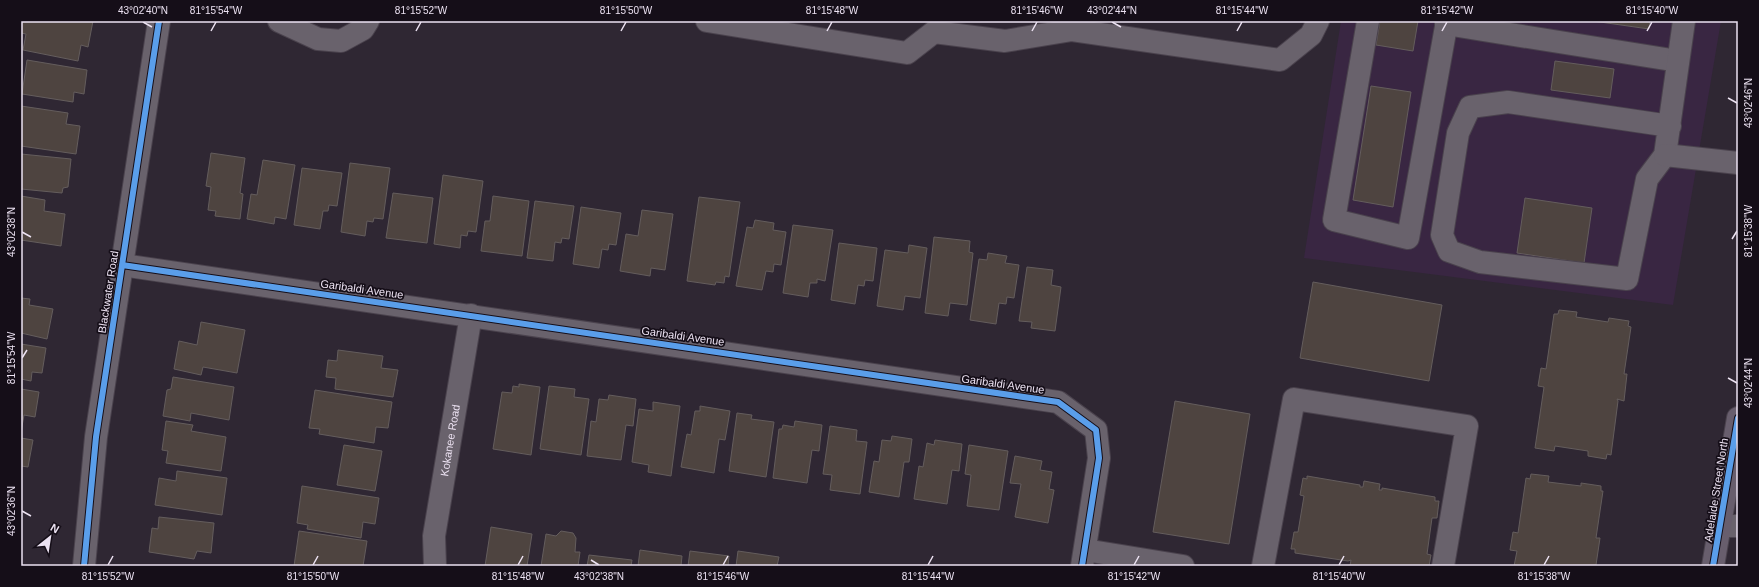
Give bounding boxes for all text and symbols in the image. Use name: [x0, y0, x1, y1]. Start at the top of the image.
text: 43°02'40"N: [118, 5, 168, 16]
text: 81°15'54"W: [190, 5, 243, 16]
text: 81°15'52"W: [395, 5, 448, 16]
text: 81°15'50"W: [600, 5, 653, 16]
text: 81°15'48"W: [806, 5, 859, 16]
text: 81°15'46"W: [1011, 5, 1064, 16]
text: 43°02'44"N: [1087, 5, 1137, 16]
text: 81°15'44"W: [1216, 5, 1269, 16]
text: 81°15'42"W: [1421, 5, 1474, 16]
text: 81°15'40"W: [1626, 5, 1679, 16]
text: 43°02'46"N: [1743, 78, 1754, 128]
text: 81°15'38"W: [1743, 204, 1754, 257]
text: 43°02'38"N: [6, 207, 17, 257]
street label: Blackwater Road: [96, 250, 120, 334]
street label: Garibaldi Avenue: [320, 277, 404, 301]
street label: Garibaldi Avenue: [641, 324, 725, 348]
text: 81°15'54"W: [6, 331, 17, 384]
text: 43°02'44"N: [1743, 358, 1754, 408]
street label: Garibaldi Avenue: [961, 372, 1045, 396]
street label: Kokanee Road: [438, 403, 462, 477]
street label: Adelaide Street North: [1702, 437, 1730, 543]
text: 43°02'36"N: [6, 486, 17, 536]
north arrow: [30, 517, 70, 557]
text: N: [49, 521, 61, 536]
text: 81°15'52"W: [82, 571, 135, 582]
text: 81°15'50"W: [287, 571, 340, 582]
text: 81°15'48"W: [492, 571, 545, 582]
text: 43°02'38"N: [574, 571, 624, 582]
text: 81°15'46"W: [697, 571, 750, 582]
text: 81°15'44"W: [902, 571, 955, 582]
text: 81°15'42"W: [1108, 571, 1161, 582]
text: 81°15'40"W: [1313, 571, 1366, 582]
text: 81°15'38"W: [1518, 571, 1571, 582]

